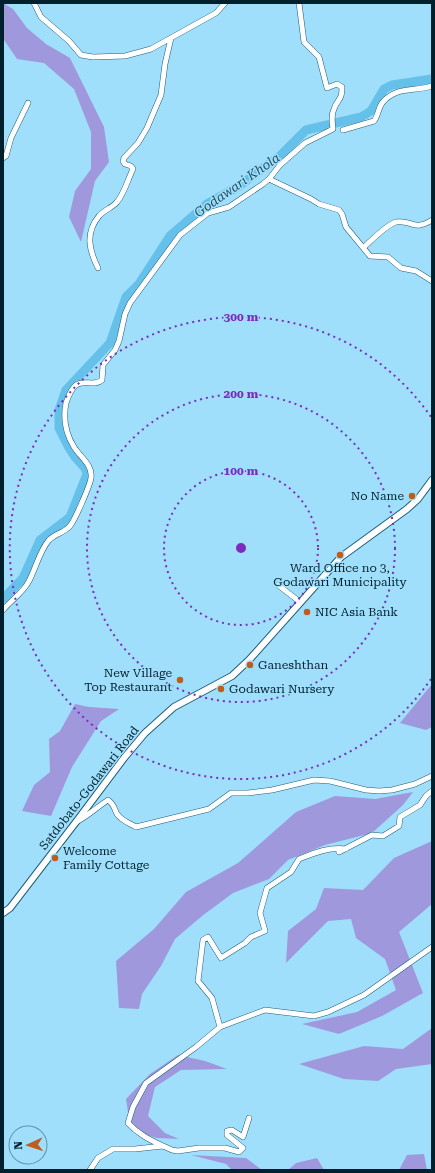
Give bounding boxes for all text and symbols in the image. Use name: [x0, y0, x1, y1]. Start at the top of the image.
water label: Godawari Khola: [191, 150, 283, 220]
text: 300 m: [224, 310, 259, 324]
text: 200 m: [224, 387, 259, 401]
text: 100 m: [224, 464, 259, 478]
place label: No Name: [351, 489, 404, 503]
marker: No Name: [407, 491, 417, 501]
centre of rings: [234, 541, 248, 555]
marker: Ward Office no 3, Godawari Municipality: [335, 550, 345, 560]
place label: Ward Office no 3, Godawari Municipality: [273, 561, 408, 589]
place label: NIC Asia Bank: [315, 605, 398, 619]
marker: NIC Asia Bank: [302, 607, 312, 617]
place label: Ganeshthan: [258, 658, 329, 672]
marker: Ganeshthan: [245, 660, 255, 670]
place label: New Village Top Restaurant: [84, 666, 173, 694]
marker: New Village Top Restaurant: [175, 675, 185, 685]
place label: Godawari Nursery: [229, 682, 335, 696]
marker: Godawari Nursery: [216, 684, 226, 694]
street label: Satdobato-Godawari Road: [36, 723, 142, 853]
place label: Welcome Family Cottage: [63, 844, 150, 872]
marker: Welcome Family Cottage: [50, 853, 60, 863]
north arrow: [8, 1125, 48, 1165]
text: N: [12, 1140, 25, 1150]

